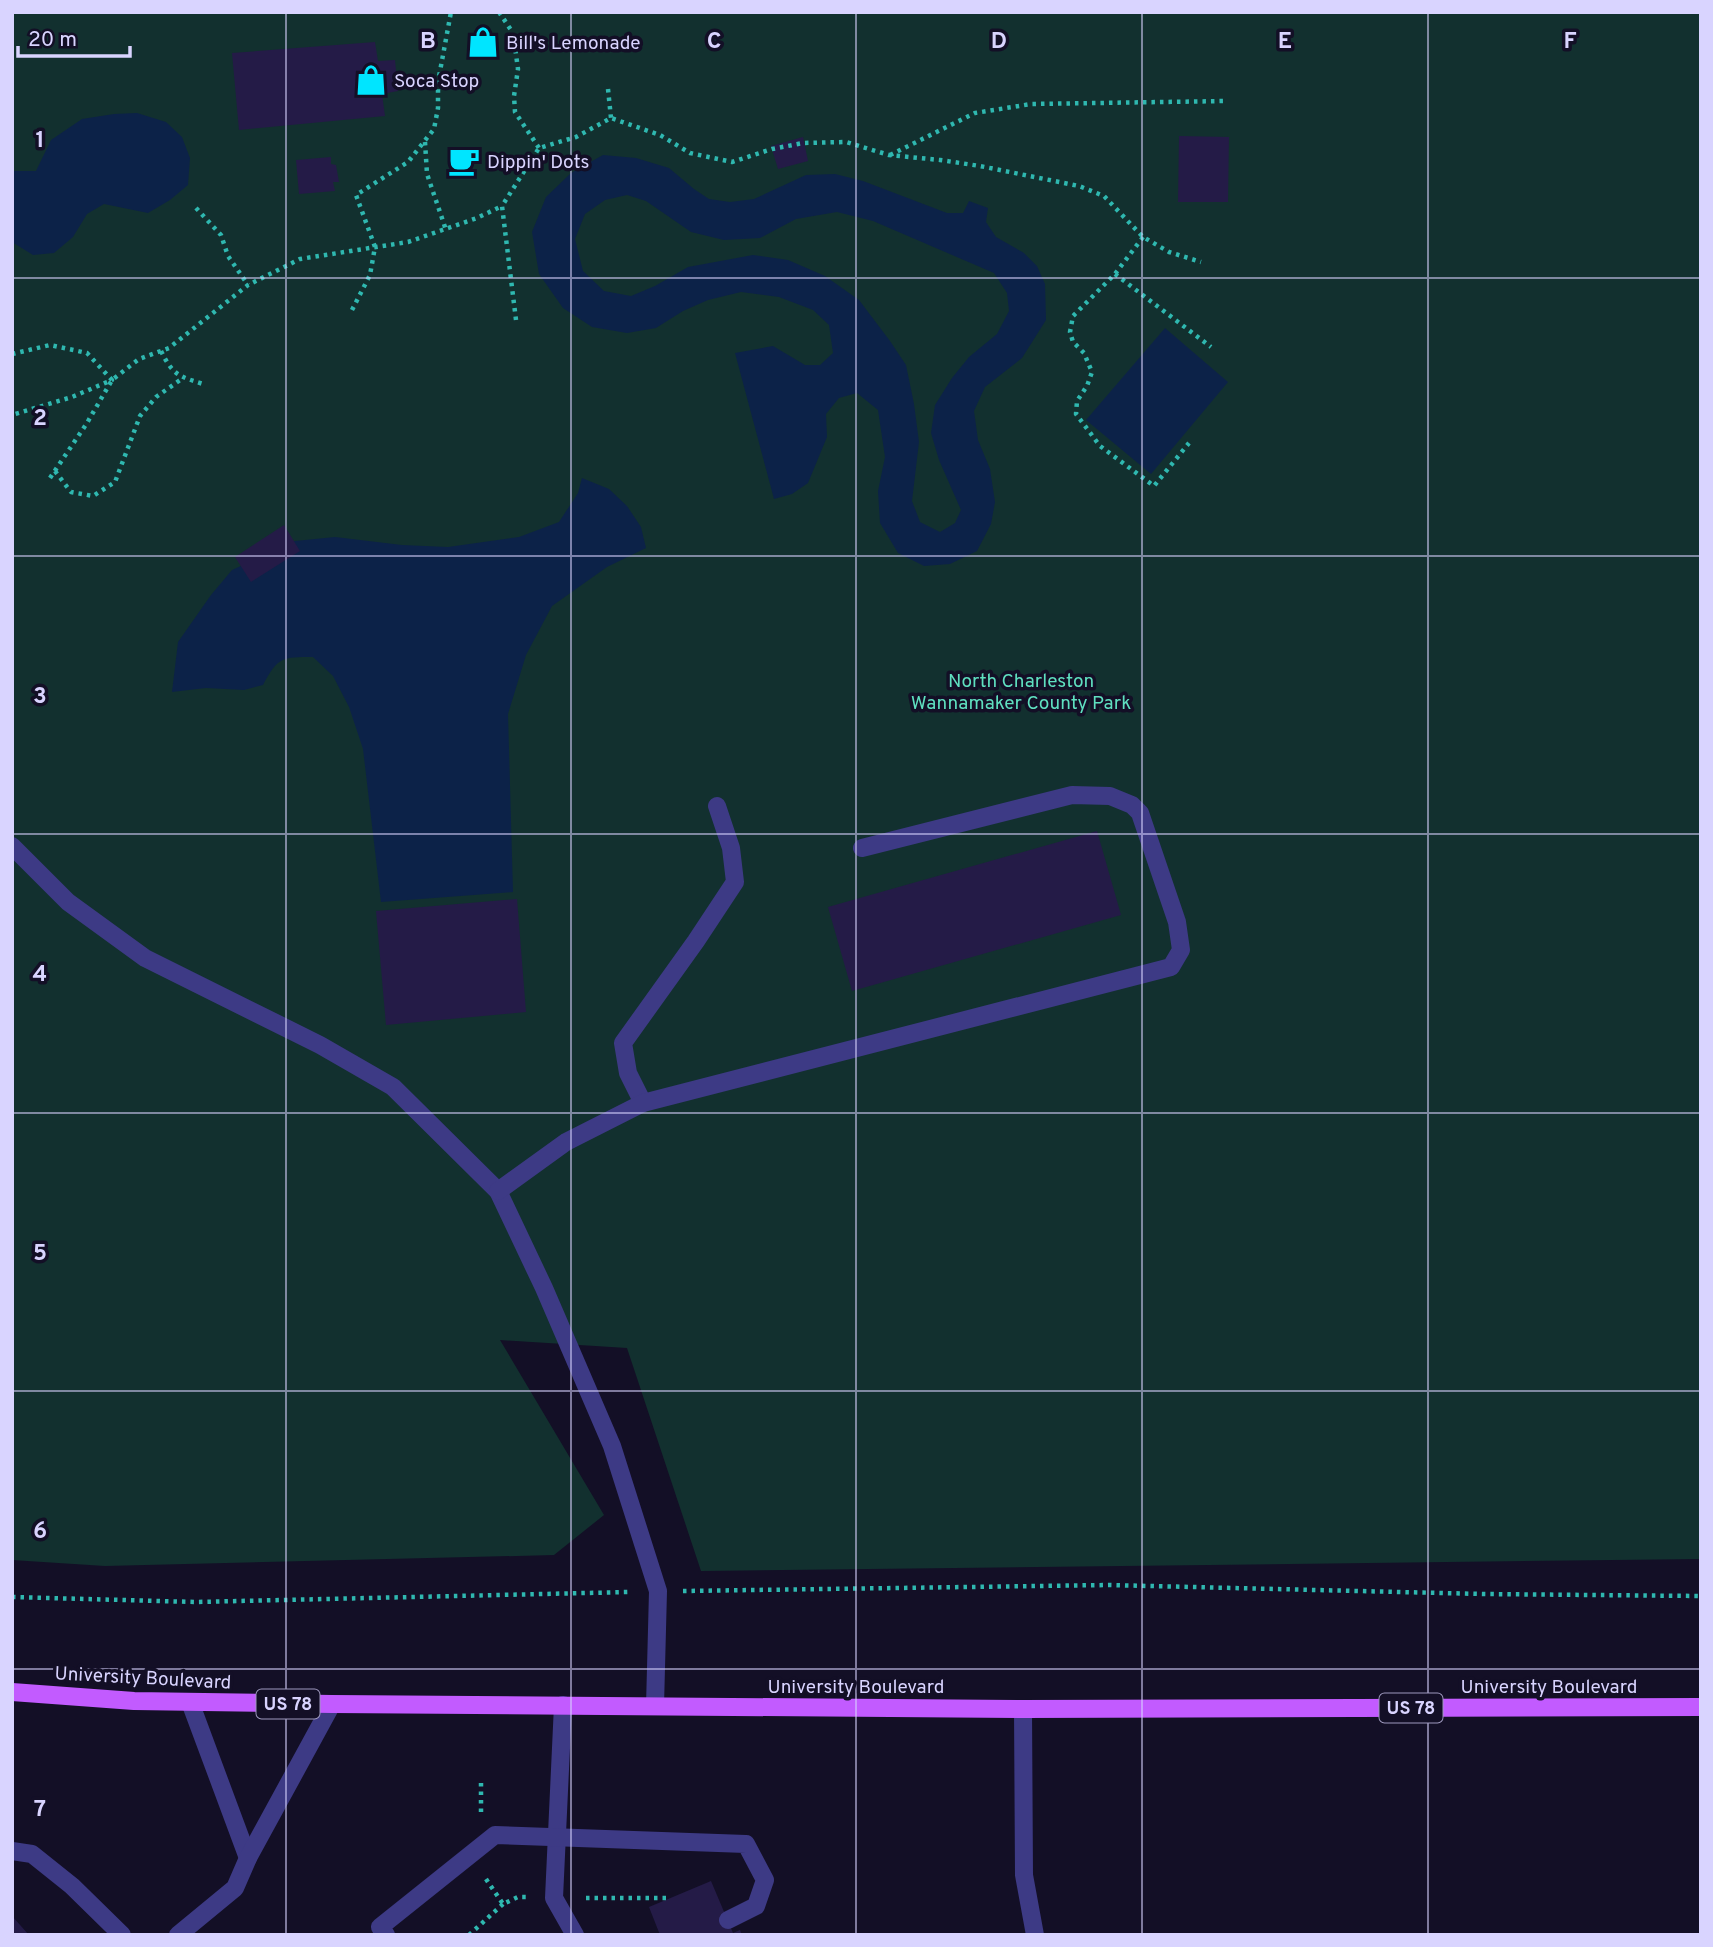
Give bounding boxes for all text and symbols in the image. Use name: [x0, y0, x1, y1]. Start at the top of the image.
scale bar: [18, 14, 130, 58]
shop icon: Bill's Lemonade: [466, 25, 500, 59]
text: 20 m: [28, 27, 77, 54]
text: B: [420, 28, 436, 57]
text: C: [707, 28, 721, 57]
text: D: [991, 28, 1007, 57]
text: E: [1278, 28, 1292, 57]
text: F: [1563, 28, 1577, 57]
place label: Bill's Lemonade: [506, 32, 641, 56]
shop icon: Soca Stop: [354, 63, 388, 97]
place label: Soca Stop: [394, 70, 479, 94]
text: 1: [35, 127, 45, 156]
cafe icon: Dippin' Dots: [447, 144, 481, 178]
place label: Dippin' Dots: [487, 151, 589, 175]
text: 2: [33, 405, 47, 434]
park label: North Charleston Wannamaker County Park: [911, 670, 1131, 716]
text: 3: [33, 683, 47, 712]
text: 4: [33, 961, 47, 990]
text: 5: [33, 1240, 47, 1269]
text: 6: [33, 1518, 47, 1547]
street label: University Boulevard: [54, 1662, 232, 1696]
street label: University Boulevard: [768, 1676, 944, 1700]
street label: University Boulevard: [1461, 1676, 1637, 1700]
road number: US 78: [256, 1689, 320, 1718]
road number: US 78: [1380, 1694, 1442, 1722]
text: 7: [34, 1796, 46, 1825]

